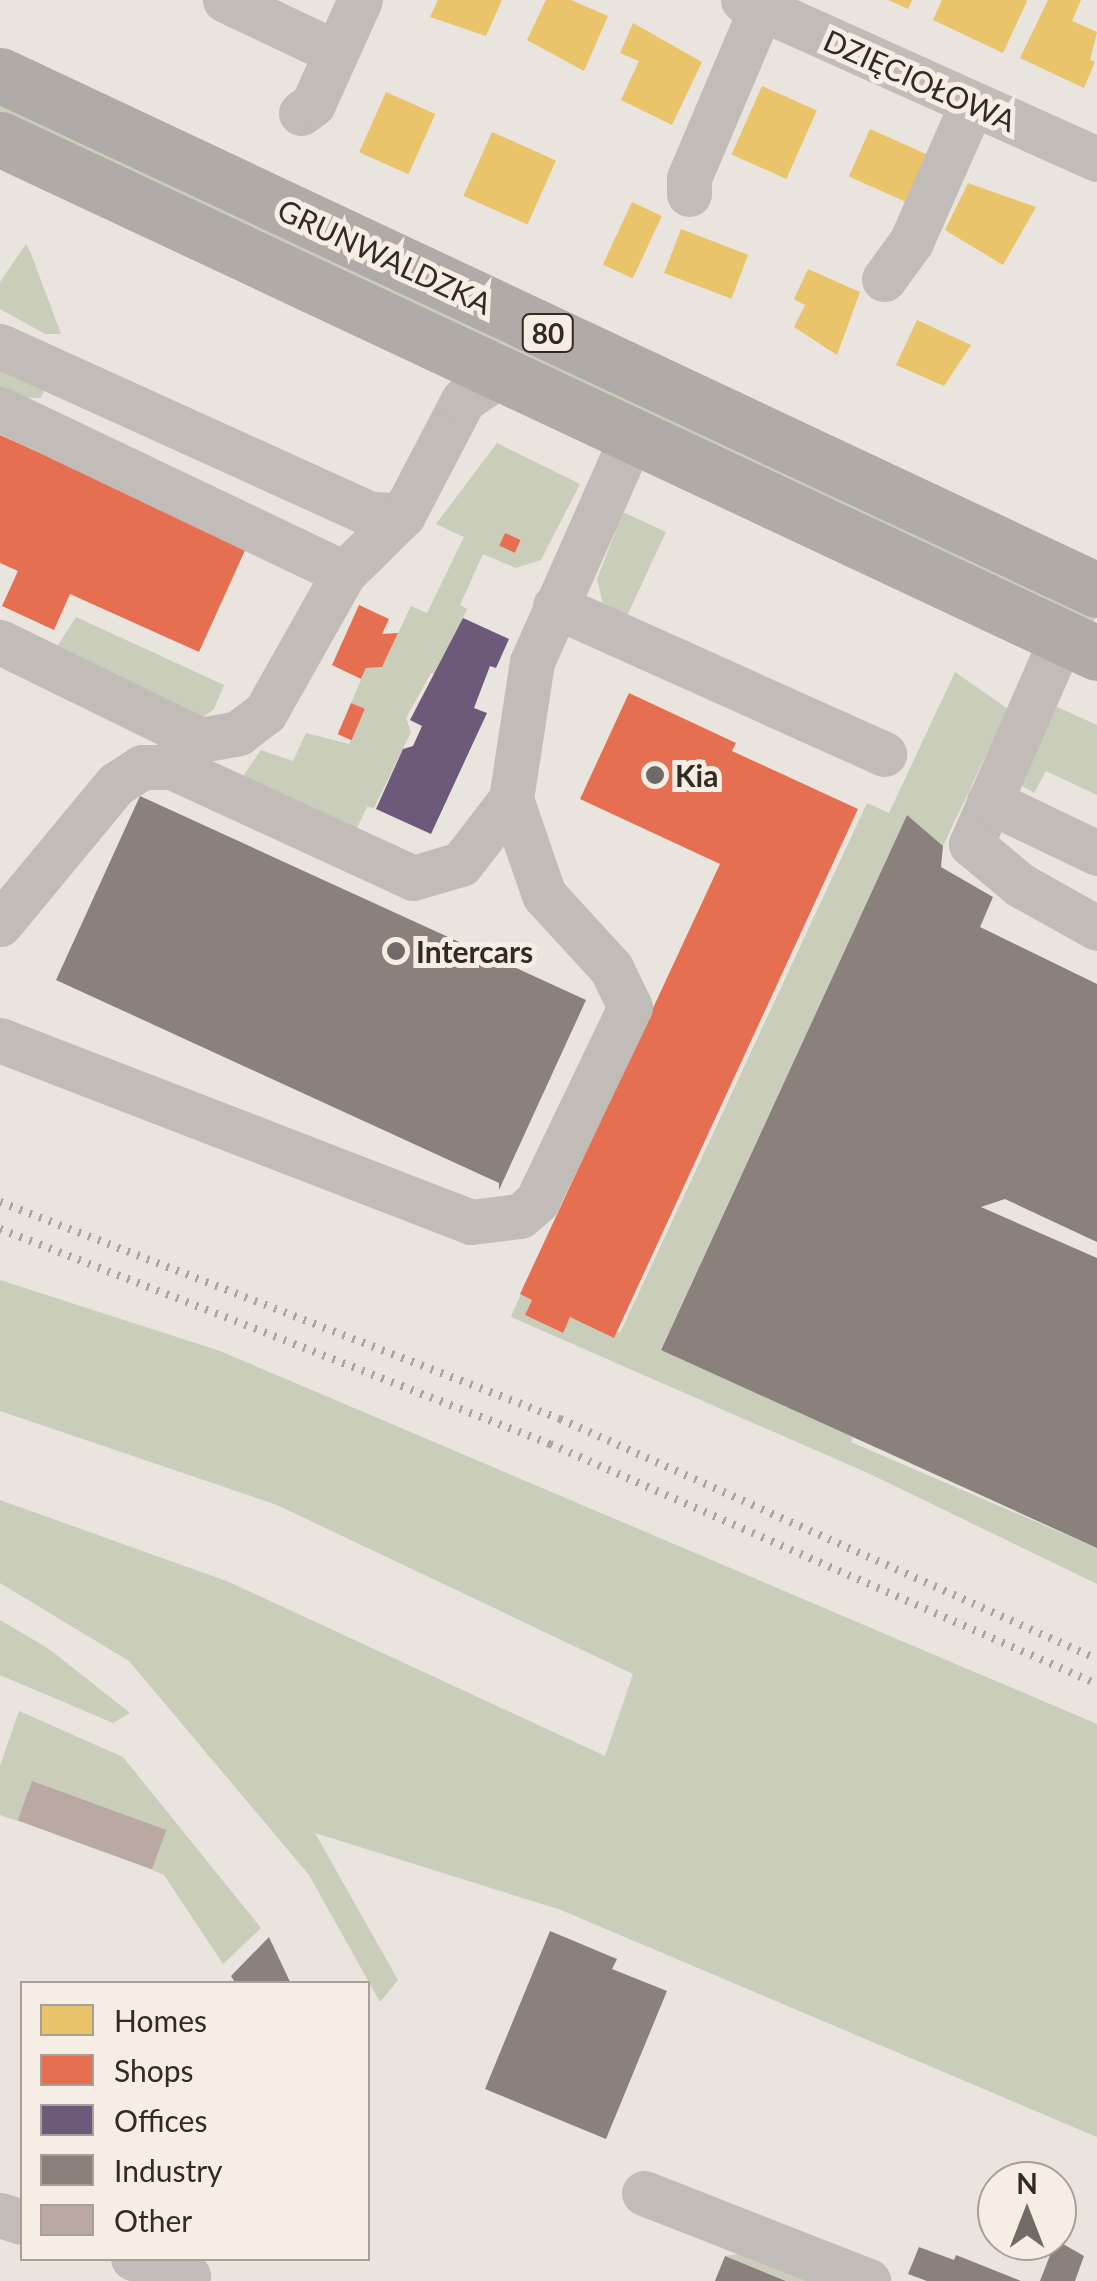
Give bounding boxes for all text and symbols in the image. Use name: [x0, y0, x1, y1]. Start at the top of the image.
street label: DZIĘCIOŁOWA: [818, 22, 1022, 138]
street label: GRUNWALDZKA: [272, 191, 498, 321]
road number: 80: [520, 310, 576, 356]
place label: Kia: [675, 757, 718, 793]
marker: Kia: [644, 764, 666, 786]
place label: Intercars: [416, 933, 533, 969]
marker: Intercars: [385, 940, 407, 962]
legend: [20, 1981, 370, 2261]
text: Homes: [114, 2002, 207, 2038]
text: Shops: [114, 2052, 194, 2088]
text: Offices: [114, 2102, 207, 2138]
text: Industry: [114, 2152, 223, 2188]
north arrow: [977, 2161, 1077, 2261]
text: N: [1016, 2166, 1038, 2200]
text: Other: [114, 2202, 192, 2238]

